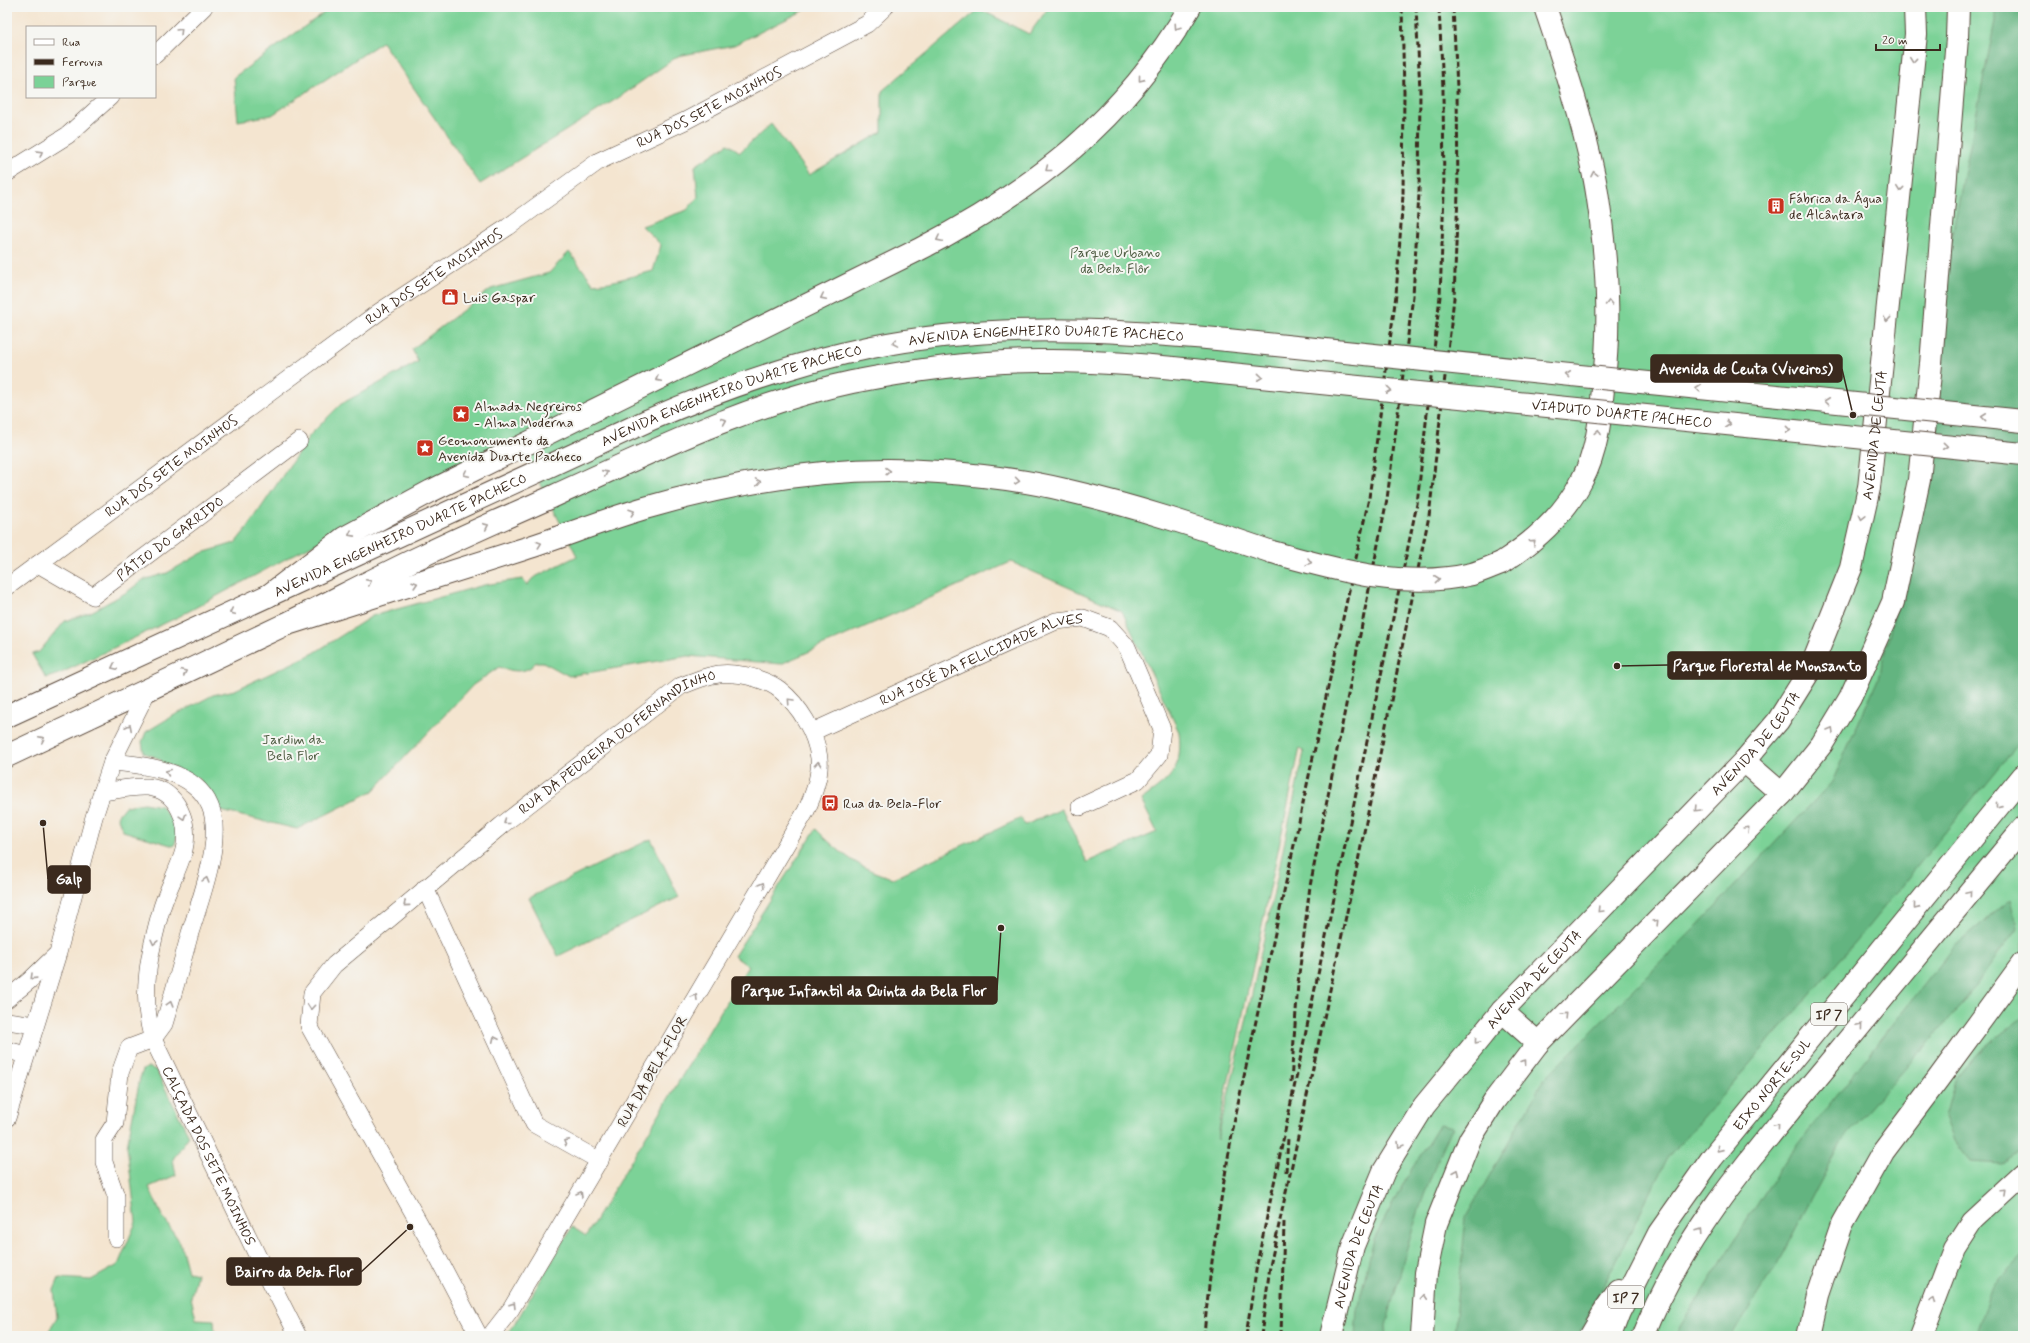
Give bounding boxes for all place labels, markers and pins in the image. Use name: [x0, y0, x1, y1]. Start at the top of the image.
place label: Fábrica da Água de Alcântara: [1789, 190, 1882, 224]
building icon: Fábrica da Água de Alcântara: [1766, 196, 1786, 216]
shop icon: Luis Gaspar: [440, 287, 460, 307]
place label: Luis Gaspar: [463, 289, 536, 307]
callout: Avenida de Ceuta (Viveiros): [1651, 355, 1842, 382]
place label: Almada Negreiros - Alma Moderna: [474, 398, 582, 432]
place icon: Almada Negreiros - Alma Moderna: [451, 404, 471, 424]
place label: Geomonumento da Avenida Duarte Pacheco: [438, 432, 582, 466]
place icon: Geomonumento da Avenida Duarte Pacheco: [415, 438, 435, 458]
callout: Parque Florestal de Monsanto: [1668, 652, 1866, 679]
bus stop icon: Rua da Bela-Flor: [820, 793, 840, 813]
place label: Rua da Bela-Flor: [843, 795, 942, 813]
callout: Galp: [48, 866, 90, 893]
callout: Parque Infantil da Quinta da Bela Flor: [732, 977, 997, 1004]
callout: Bairro da Bela Flor: [227, 1258, 361, 1285]

